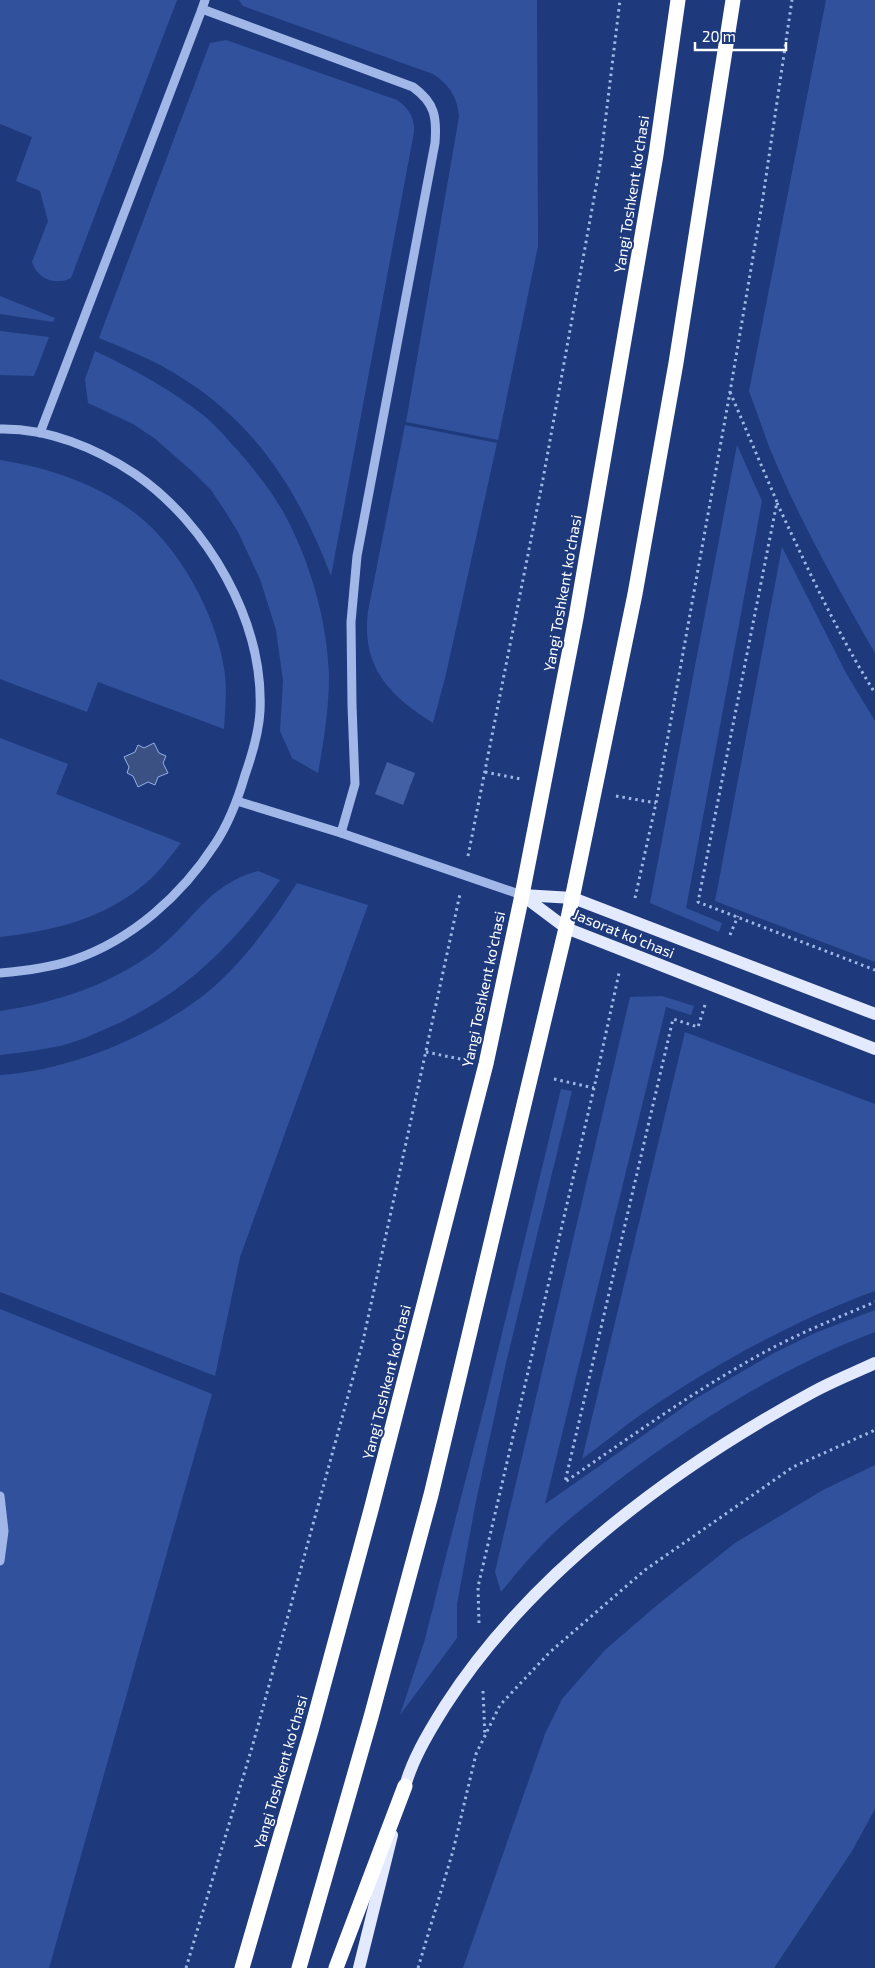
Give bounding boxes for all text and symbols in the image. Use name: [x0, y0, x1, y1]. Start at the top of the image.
scale bar: [695, 20, 786, 52]
text: 20 m: [702, 27, 736, 45]
street label: Yangi Toshkent ko‘chasi: [610, 114, 652, 274]
street label: Yangi Toshkent ko‘chasi: [539, 513, 585, 673]
street label: Jasorat koʻchasi: [571, 904, 677, 962]
street label: Yangi Toshkent ko‘chasi: [458, 909, 508, 1069]
street label: Yangi Toshkent ko‘chasi: [358, 1303, 414, 1461]
street label: Yangi Toshkent ko‘chasi: [249, 1693, 311, 1851]

